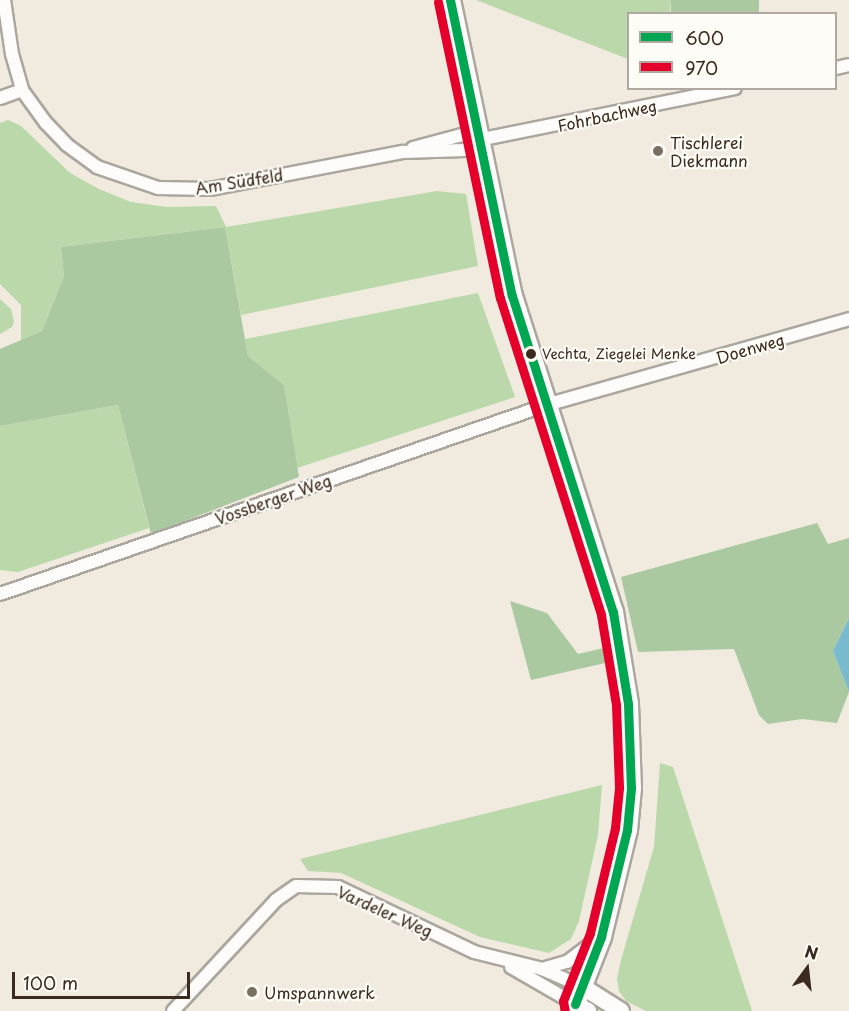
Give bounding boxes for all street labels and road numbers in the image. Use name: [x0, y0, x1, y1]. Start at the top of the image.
street label: Fohrbachweg: [556, 95, 658, 135]
street label: Am Südfeld: [194, 165, 284, 197]
street label: Doenweg: [714, 329, 786, 367]
street label: Vossberger Weg: [212, 470, 334, 528]
street label: Vardeler Weg: [334, 881, 436, 941]

